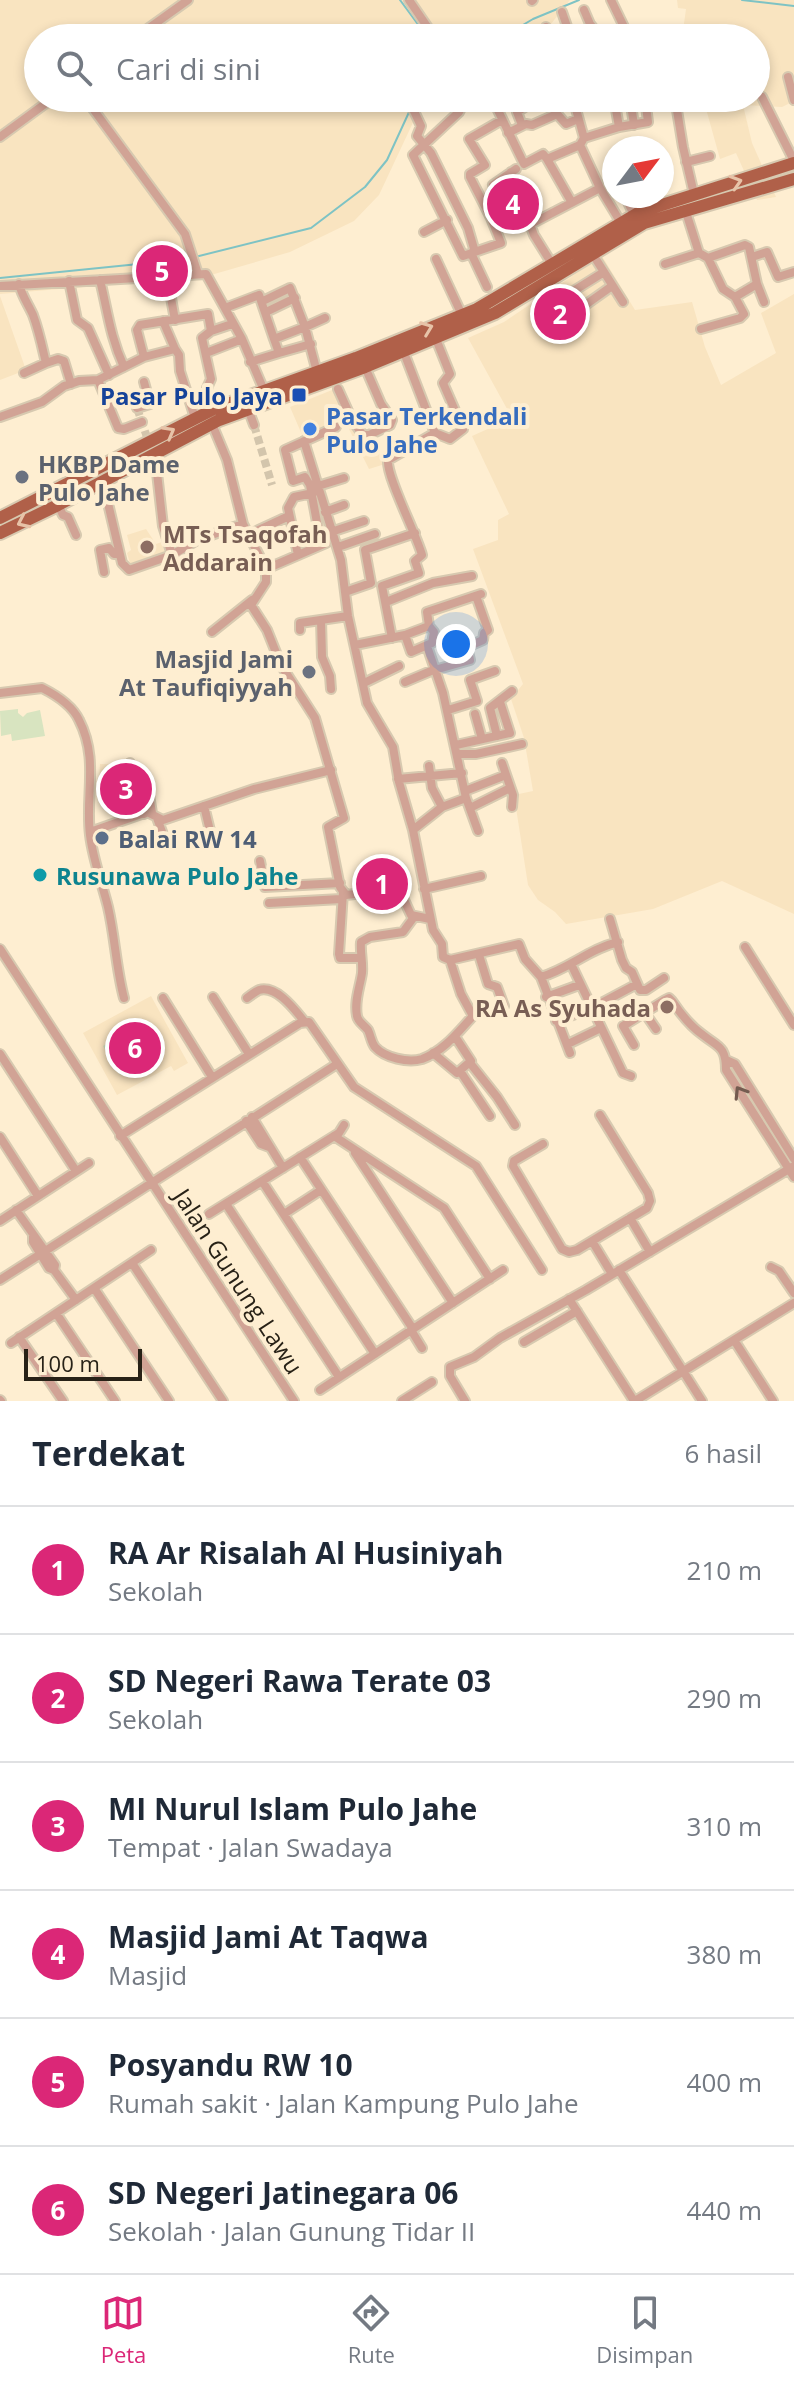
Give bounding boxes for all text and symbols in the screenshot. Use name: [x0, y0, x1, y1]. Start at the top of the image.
search box: [24, 24, 770, 112]
icon: search: [52, 46, 96, 90]
text: Cari di sini: [116, 48, 261, 89]
north arrow: [602, 136, 674, 208]
pin: 4: [487, 174, 539, 234]
one-way arrow: [729, 175, 742, 191]
pin: 5: [136, 241, 188, 301]
pin: 2: [534, 284, 586, 344]
one-way arrow: [419, 321, 433, 338]
place label: Pasar Pulo Jaya: [100, 379, 283, 412]
marker: Pasar Pulo Jaya: [290, 386, 308, 404]
place label: Pasar Terkendali Pulo Jahe: [326, 399, 527, 460]
marker: Pasar Terkendali Pulo Jahe: [301, 420, 319, 438]
one-way arrow: [161, 426, 176, 441]
place label: HKBP Dame Pulo Jahe: [38, 447, 180, 508]
marker: HKBP Dame Pulo Jahe: [13, 468, 31, 486]
one-way arrow: [17, 512, 32, 528]
place label: MTs Tsaqofah Addarain: [163, 517, 328, 578]
marker: MTs Tsaqofah Addarain: [138, 538, 156, 556]
your location: [436, 624, 476, 664]
place label: Masjid Jami At Taufiqiyyah: [119, 642, 293, 703]
marker: Masjid Jami At Taufiqiyyah: [300, 663, 318, 681]
pin: 3: [100, 759, 152, 819]
place label: Balai RW 14: [118, 822, 257, 855]
marker: Balai RW 14: [93, 829, 111, 847]
pin: 1: [356, 854, 408, 914]
place label: Rusunawa Pulo Jahe: [56, 859, 299, 892]
marker: Rusunawa Pulo Jahe: [31, 866, 49, 884]
place label: RA As Syuhada: [475, 991, 651, 1024]
marker: RA As Syuhada: [658, 998, 676, 1016]
pin: 6: [109, 1018, 161, 1078]
one-way arrow: [734, 1086, 749, 1101]
street label: Jalan Gunung Lawu: [166, 1180, 311, 1380]
scale bar: [24, 1345, 142, 1381]
text: 100 m: [36, 1348, 100, 1378]
text: Terdekat: [32, 1430, 185, 1476]
text: 6 hasil: [684, 1435, 762, 1471]
text: RA Ar Risalah Al Husiniyah: [108, 1532, 503, 1573]
text: 1: [51, 1552, 65, 1588]
text: 210 m: [687, 1552, 762, 1588]
text: Sekolah: [108, 1573, 203, 1609]
text: SD Negeri Rawa Terate 03: [108, 1660, 491, 1701]
text: 2: [51, 1680, 65, 1716]
text: 290 m: [687, 1680, 762, 1716]
text: Sekolah: [108, 1701, 203, 1737]
text: MI Nurul Islam Pulo Jahe: [108, 1788, 477, 1829]
text: 3: [51, 1808, 65, 1844]
text: 310 m: [687, 1808, 762, 1844]
text: Tempat · Jalan Swadaya: [108, 1829, 393, 1865]
text: Masjid Jami At Taqwa: [108, 1916, 429, 1957]
text: 4: [51, 1936, 65, 1972]
text: 380 m: [687, 1936, 762, 1972]
text: Masjid: [108, 1957, 187, 1993]
text: Posyandu RW 10: [108, 2044, 353, 2085]
text: 5: [51, 2064, 65, 2100]
text: 400 m: [687, 2064, 762, 2100]
text: Rumah sakit · Jalan Kampung Pulo Jahe: [108, 2085, 579, 2121]
text: SD Negeri Jatinegara 06: [108, 2172, 458, 2213]
text: 6: [51, 2192, 65, 2228]
text: 440 m: [687, 2192, 762, 2228]
text: Sekolah · Jalan Gunung Tidar II: [108, 2213, 475, 2249]
tab: Peta: [101, 2291, 146, 2369]
tab: Rute: [348, 2291, 395, 2369]
tab: Disimpan: [596, 2291, 693, 2369]

